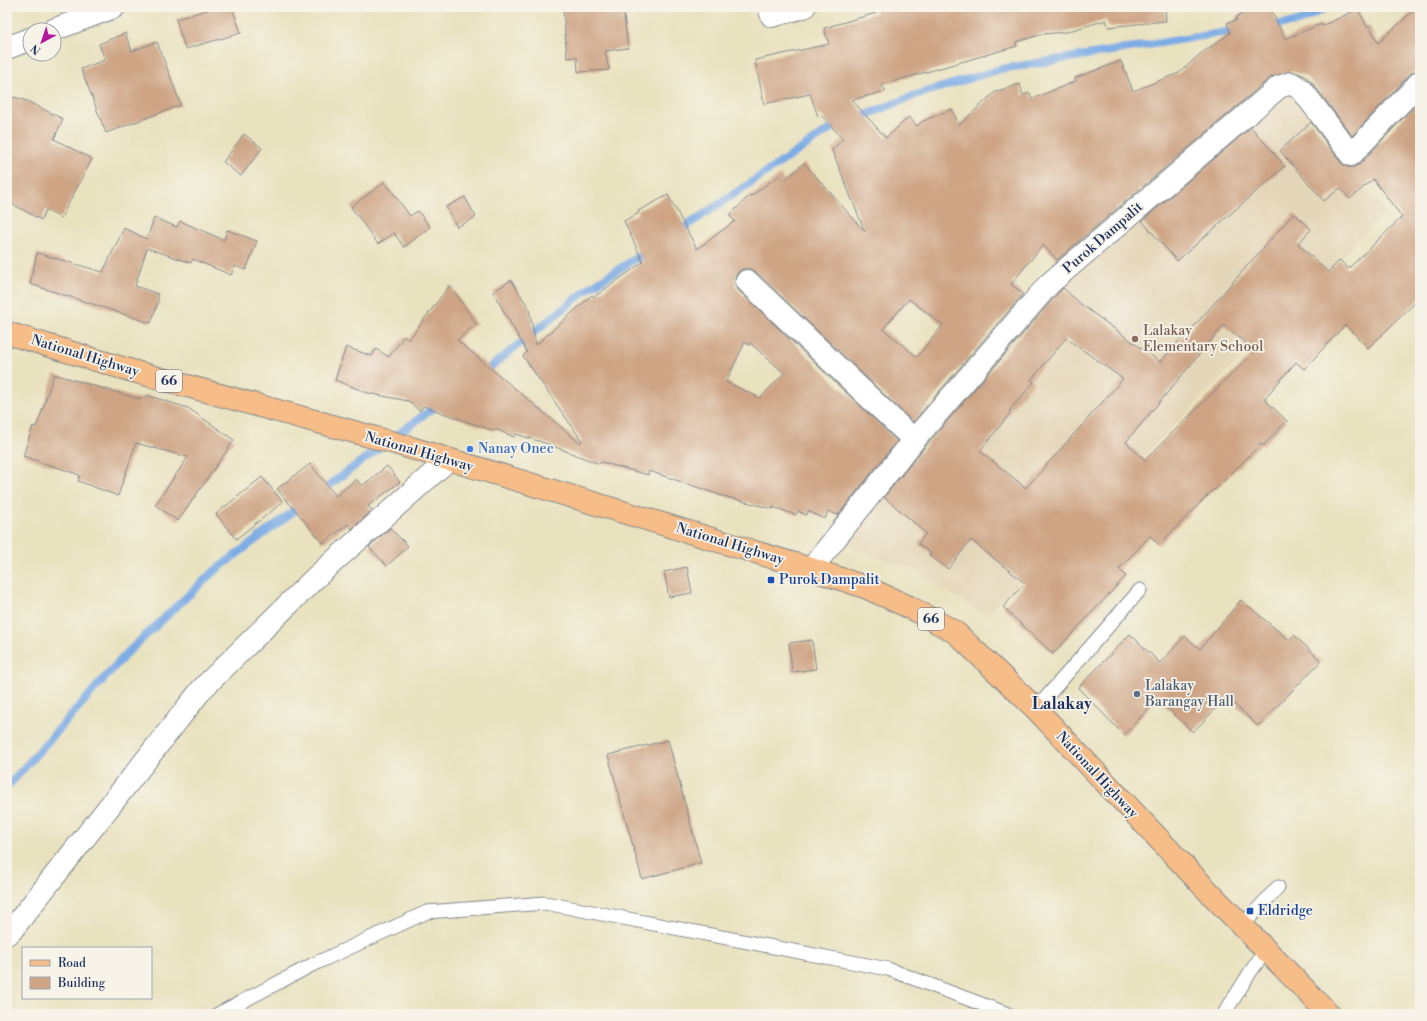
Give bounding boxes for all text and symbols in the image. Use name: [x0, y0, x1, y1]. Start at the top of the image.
north arrow: [22, 22, 62, 62]
text: N: [28, 41, 44, 57]
street label: Purok Dampalit: [1059, 198, 1147, 278]
place label: Lalakay Elementary School: [1143, 322, 1263, 356]
street label: National Highway: [29, 331, 141, 381]
marker: Lalakay Elementary School: [1130, 334, 1140, 344]
road number: 66: [156, 370, 182, 392]
street label: National Highway: [363, 428, 476, 476]
place label: Nanay Onec: [478, 440, 554, 458]
marker: Nanay Onec: [465, 444, 475, 454]
street label: National Highway: [674, 519, 786, 569]
place label: Purok Dampalit: [779, 571, 880, 589]
marker: Purok Dampalit: [766, 575, 776, 585]
road number: 66: [918, 608, 944, 630]
place label: Lalakay Barangay Hall: [1144, 677, 1234, 711]
marker: Lalakay Barangay Hall: [1132, 689, 1142, 699]
district label: Lalakay: [1032, 694, 1093, 714]
street label: National Highway: [1052, 728, 1142, 822]
place label: Eldridge: [1258, 902, 1313, 920]
marker: Eldridge: [1245, 906, 1255, 916]
legend: [22, 947, 152, 999]
text: Road: [58, 956, 86, 971]
text: Building: [57, 976, 106, 991]

